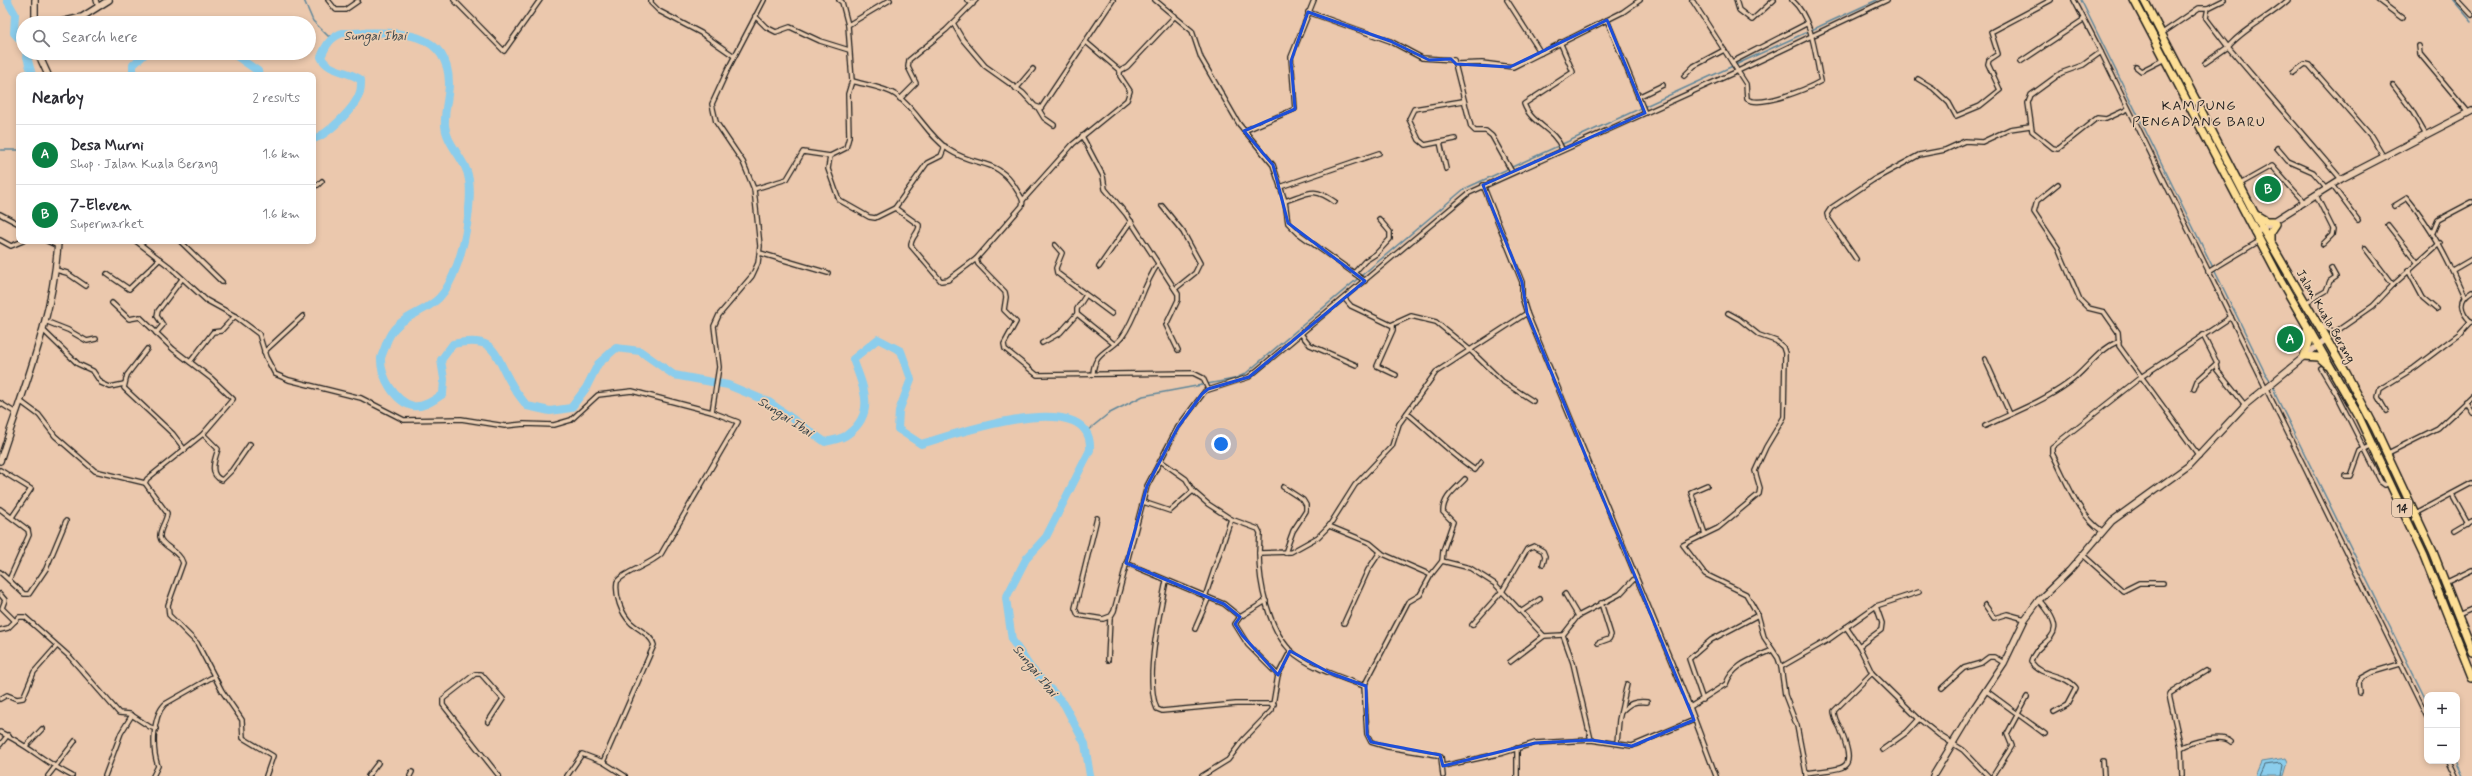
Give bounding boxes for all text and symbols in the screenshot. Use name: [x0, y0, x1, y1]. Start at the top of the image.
search box: [16, 16, 316, 60]
icon: search: [30, 27, 52, 49]
text: Search here: [62, 28, 138, 48]
water label: Sungai Ibai: [344, 28, 408, 46]
text: Nearby: [32, 87, 84, 109]
text: 2 results: [253, 90, 300, 107]
district label: KAMPUNG PENGADANG BARU: [2132, 97, 2266, 131]
text: Desa Murni: [70, 136, 144, 156]
text: A: [41, 146, 49, 163]
text: 1.6 km: [262, 146, 300, 163]
text: Shop · Jalan Kuala Berang: [70, 156, 218, 173]
pin: B: [2255, 174, 2281, 204]
text: 7-Eleven: [70, 196, 132, 216]
text: B: [41, 206, 49, 223]
text: 1.6 km: [262, 206, 300, 223]
text: Supermarket: [70, 216, 144, 233]
street label: Jalan Kuala Berang: [2292, 267, 2358, 366]
pin: A: [2277, 324, 2303, 354]
water label: Sungai Ibai: [754, 393, 818, 443]
your location: [1211, 434, 1231, 454]
road number: 14: [2392, 499, 2412, 517]
water label: Sungai Ibai: [1008, 641, 1062, 703]
map controls: [2424, 692, 2460, 764]
button: +: [2424, 692, 2460, 728]
button: −: [2424, 728, 2460, 764]

